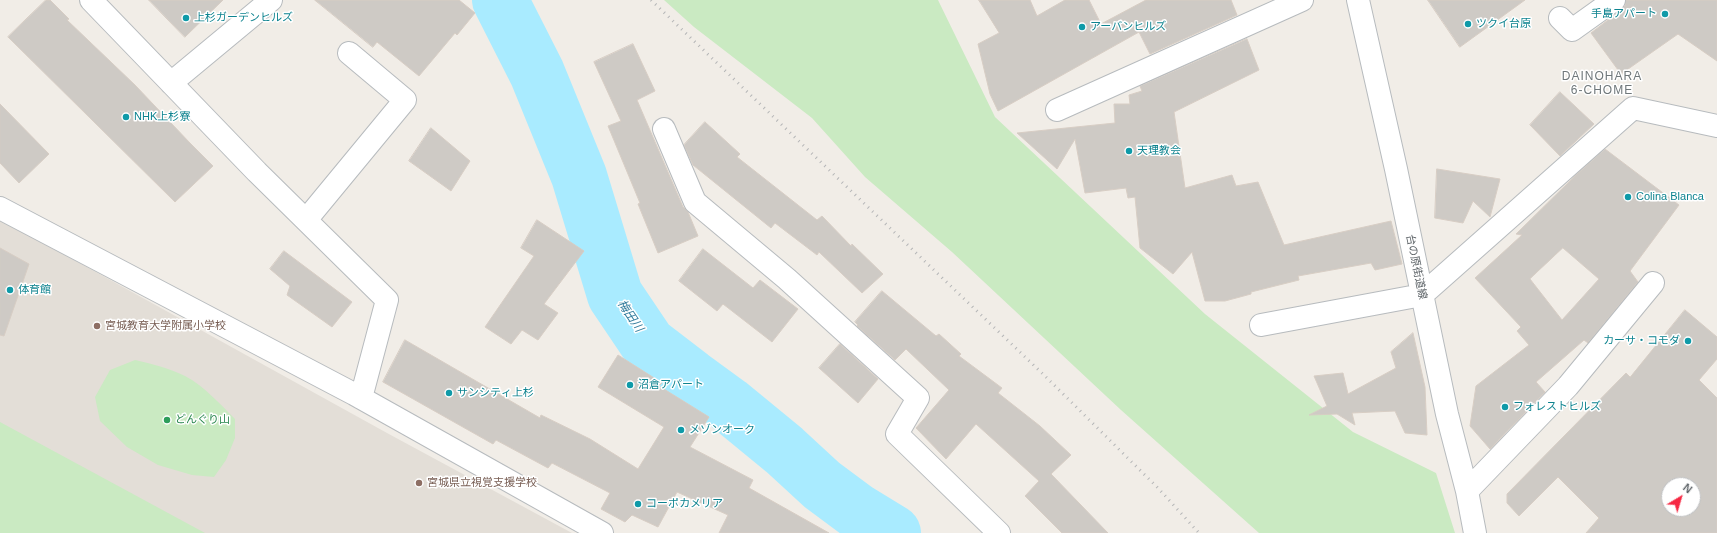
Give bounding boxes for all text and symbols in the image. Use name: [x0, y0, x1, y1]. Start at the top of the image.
place label: 手島アパート: [1591, 7, 1657, 21]
marker: 手島アパート: [1660, 9, 1670, 19]
place label: 上杉ガーデンヒルズ: [194, 11, 293, 25]
marker: 上杉ガーデンヒルズ: [181, 13, 191, 23]
place label: ツクイ台原: [1476, 17, 1531, 31]
marker: ツクイ台原: [1463, 19, 1473, 29]
place label: アーバンヒルズ: [1090, 20, 1166, 34]
marker: アーバンヒルズ: [1077, 22, 1087, 32]
district label: DAINOHARA 6-CHOME: [1562, 70, 1642, 98]
place label: NHK上杉寮: [134, 110, 190, 124]
marker: NHK上杉寮: [121, 112, 131, 122]
place label: 天理教会: [1137, 144, 1181, 158]
marker: 天理教会: [1124, 146, 1134, 156]
place label: Colina Blanca: [1636, 190, 1704, 204]
marker: Colina Blanca: [1623, 192, 1633, 202]
street label: 台の原街道線: [1403, 233, 1429, 301]
place label: 体育館: [18, 283, 51, 297]
marker: 体育館: [5, 285, 15, 295]
water label: 梅田川: [614, 297, 646, 335]
place label: 宮城教育大学附属小学校: [105, 319, 226, 333]
marker: 宮城教育大学附属小学校: [92, 321, 102, 331]
place label: カーサ・コモダ: [1603, 334, 1680, 348]
marker: カーサ・コモダ: [1683, 336, 1693, 346]
place label: 沼倉アパート: [638, 378, 704, 392]
marker: 沼倉アパート: [625, 380, 635, 390]
place label: サンシティ上杉: [457, 386, 534, 400]
marker: サンシティ上杉: [444, 388, 454, 398]
place label: フォレストヒルズ: [1513, 400, 1601, 414]
marker: フォレストヒルズ: [1500, 402, 1510, 412]
place label: どんぐり山: [175, 413, 230, 427]
marker: どんぐり山: [162, 415, 172, 425]
place label: メゾンオーク: [689, 423, 755, 437]
marker: メゾンオーク: [676, 425, 686, 435]
place label: 宮城県立視覚支援学校: [427, 476, 537, 490]
north arrow: [1661, 477, 1701, 517]
marker: 宮城県立視覚支援学校: [414, 478, 424, 488]
text: N: [1681, 481, 1695, 496]
place label: コーポカメリア: [646, 497, 723, 511]
marker: コーポカメリア: [633, 499, 643, 509]

